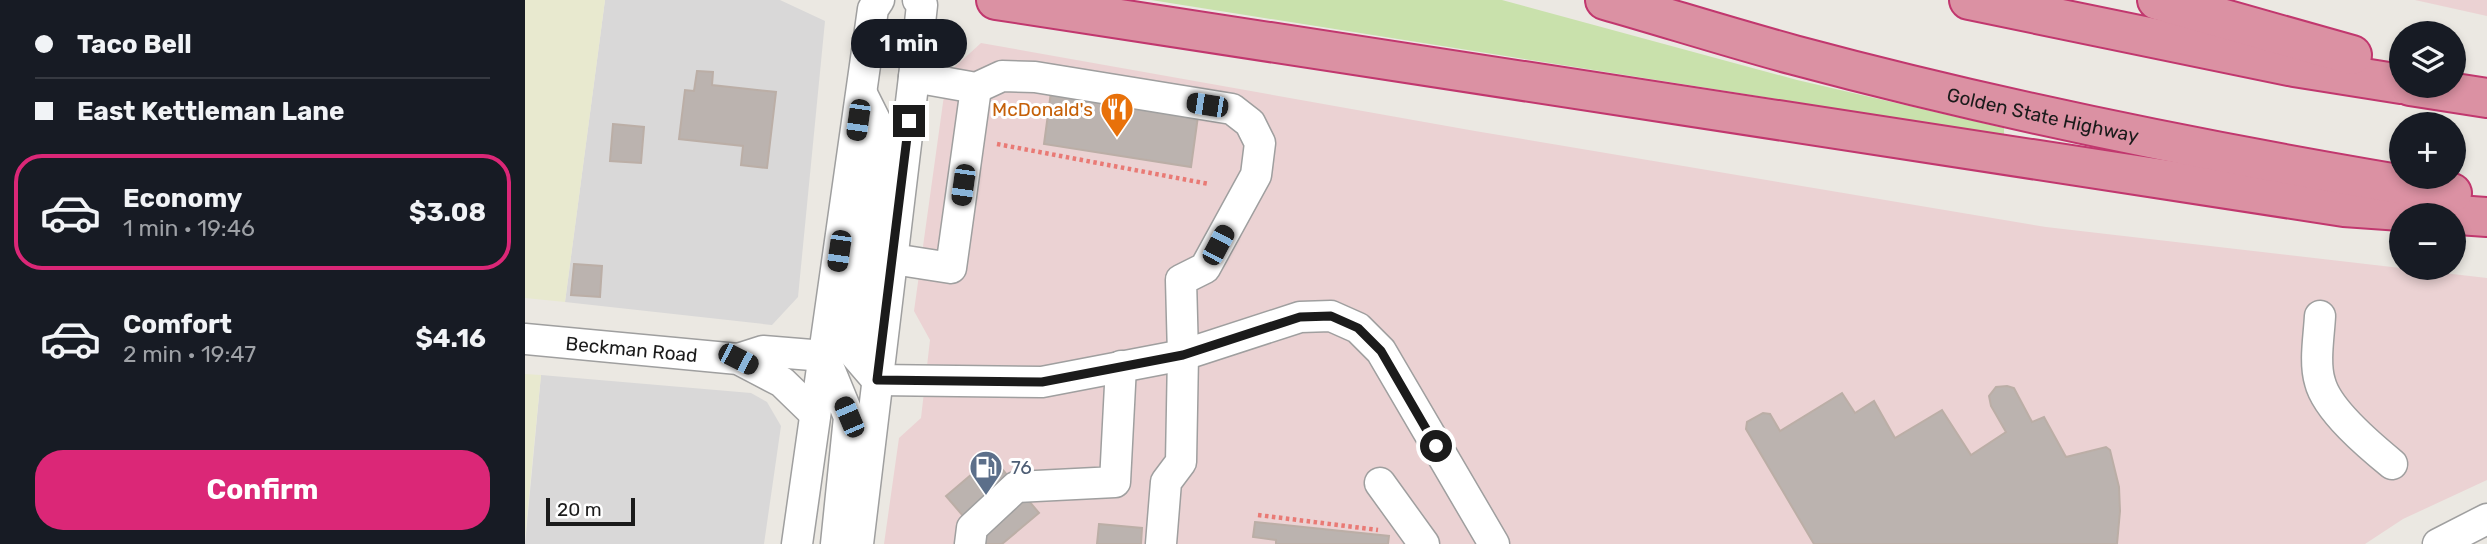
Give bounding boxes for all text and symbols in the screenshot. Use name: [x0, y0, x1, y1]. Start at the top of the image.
callout: 1 min: [851, 19, 967, 68]
map controls: [2389, 21, 2466, 280]
button: layers: [2389, 21, 2466, 98]
text: Taco Bell: [77, 29, 192, 60]
text: 1 min: [880, 29, 938, 57]
street label: Golden State Highway: [1945, 83, 2141, 148]
restaurant icon: McDonald's: [1098, 90, 1136, 139]
car: [1185, 91, 1230, 119]
text: East Kettleman Lane: [77, 96, 344, 127]
car: [845, 98, 872, 142]
place label: McDonald's: [992, 98, 1093, 121]
route end: [893, 105, 925, 137]
button: +: [2389, 112, 2466, 189]
car: [950, 163, 977, 207]
icon: car: [39, 181, 102, 244]
text: Economy: [123, 183, 242, 214]
text: $3.08: [409, 197, 486, 228]
button: −: [2389, 203, 2466, 280]
text: 1 min · 19:46: [123, 214, 255, 242]
car: [1199, 222, 1238, 268]
car: [826, 229, 853, 273]
icon: car: [39, 307, 102, 370]
text: Comfort: [123, 309, 232, 340]
text: $4.16: [416, 323, 486, 354]
street label: Beckman Road: [565, 332, 698, 367]
text: 2 min · 19:47: [123, 340, 256, 368]
car: [715, 340, 762, 378]
car: [832, 394, 867, 440]
route start: [1420, 430, 1452, 462]
fuel station icon: 76: [967, 448, 1005, 497]
button: Confirm: [35, 450, 490, 530]
place label: 76: [1011, 456, 1032, 479]
scale bar: [546, 495, 635, 527]
text: 20 m: [557, 498, 602, 521]

